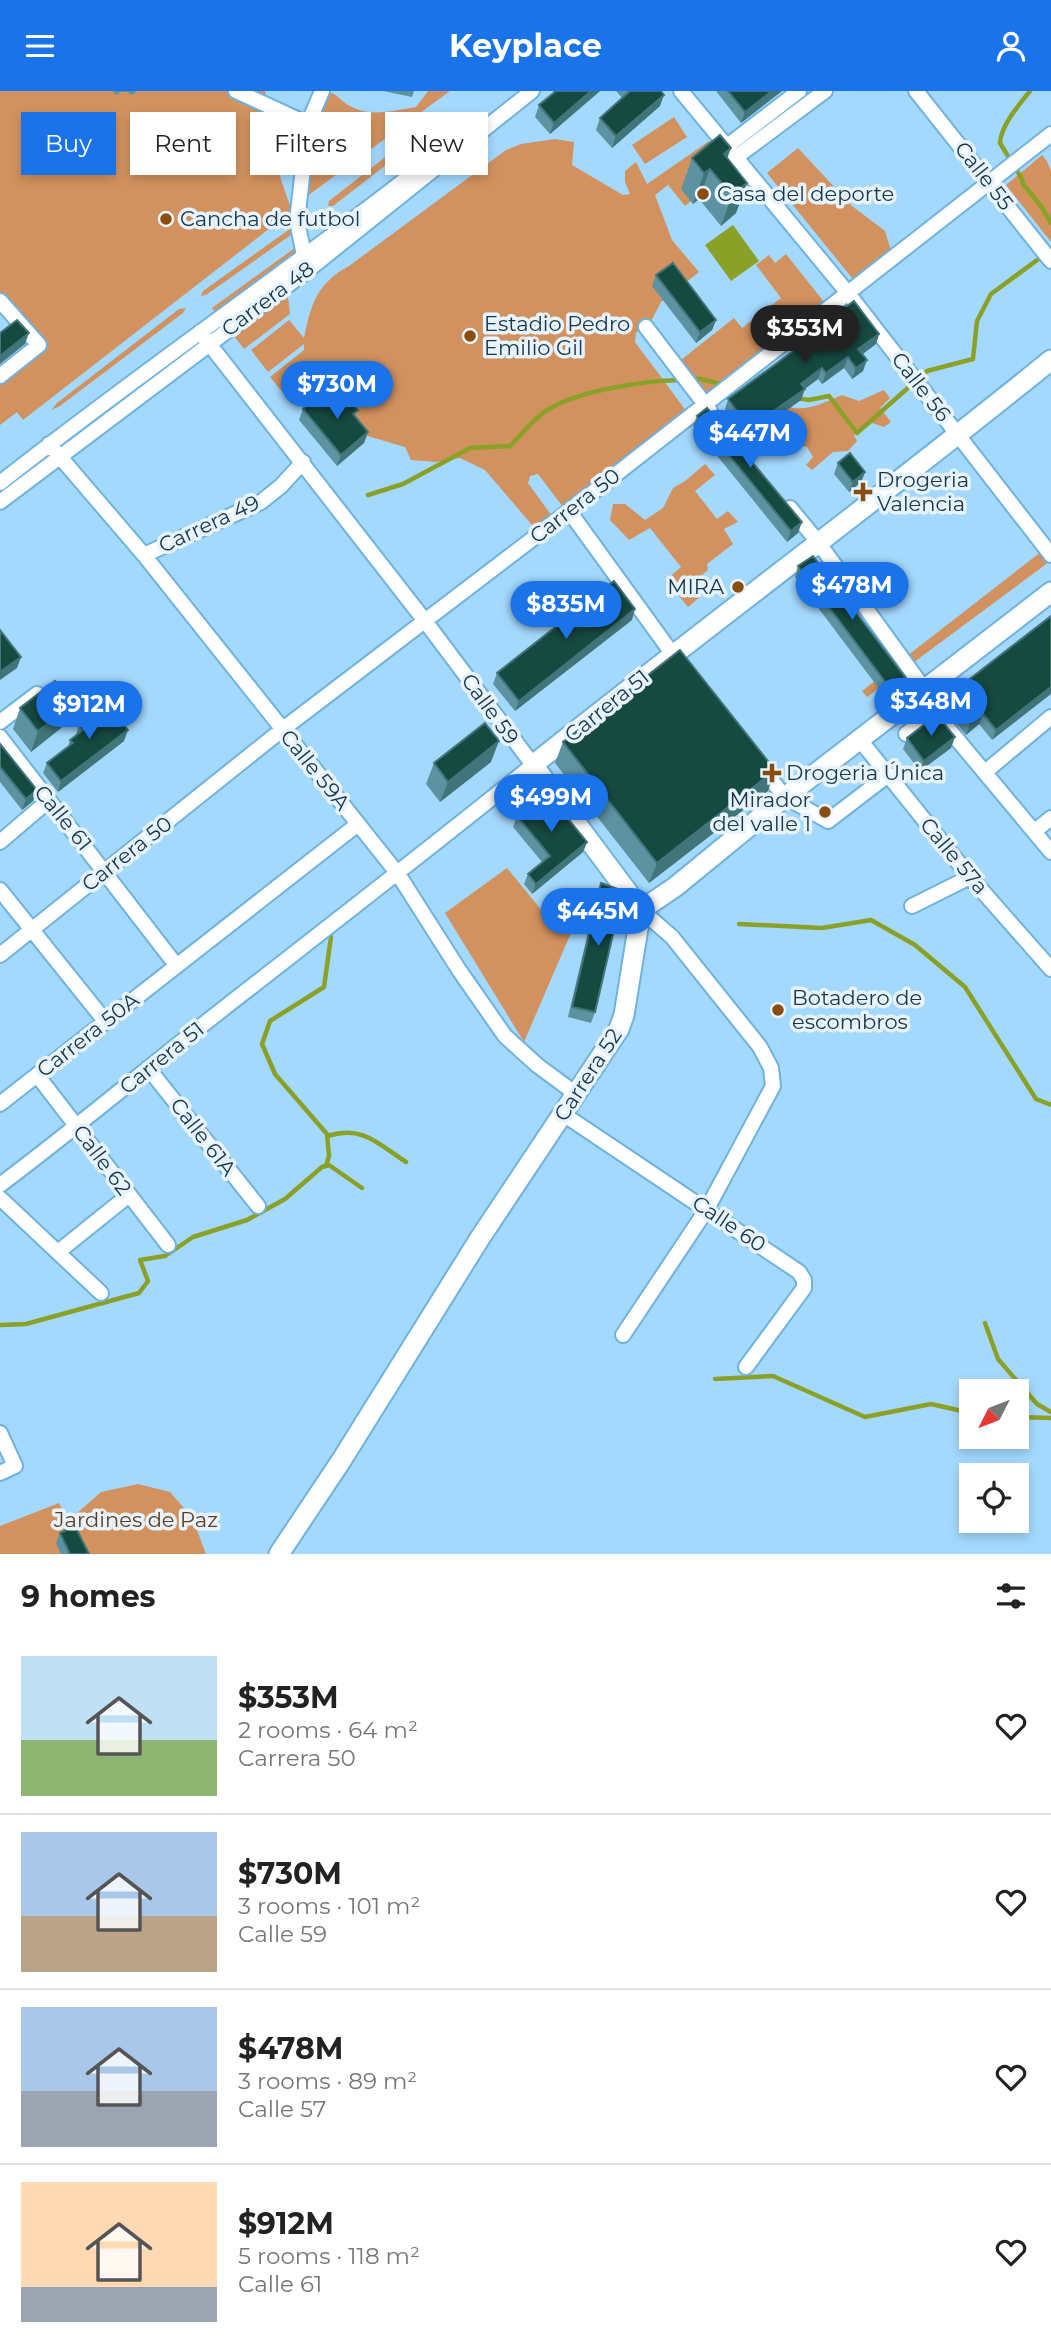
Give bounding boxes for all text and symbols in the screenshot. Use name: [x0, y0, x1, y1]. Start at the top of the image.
text: Keyplace: [449, 26, 602, 65]
icon: menu: [21, 27, 59, 65]
icon: person: [992, 27, 1030, 65]
chip: Buy: [21, 112, 116, 175]
chip: Rent: [130, 112, 236, 175]
chip: Filters: [250, 112, 371, 175]
chip: New: [385, 112, 488, 175]
street label: Calle 55: [950, 136, 1019, 215]
place label: Casa del deporte: [717, 181, 894, 206]
marker: Casa del deporte: [695, 186, 711, 202]
place label: Cancha de futbol: [180, 206, 360, 231]
marker: Cancha de futbol: [158, 211, 174, 227]
street label: Carrera 48: [217, 256, 319, 341]
pin: $353M: [756, 306, 854, 365]
place label: Estadio Pedro Emilio Gil: [484, 311, 630, 360]
text: $353M: [766, 314, 844, 342]
marker: Estadio Pedro Emilio Gil: [462, 328, 478, 344]
street label: Calle 56: [887, 347, 956, 427]
pin: $730M: [288, 361, 386, 421]
text: $730M: [297, 370, 377, 398]
pin: $447M: [701, 411, 799, 470]
text: $447M: [709, 419, 791, 447]
street label: Carrera 50: [525, 463, 625, 549]
place label: Drogeria Valencia: [877, 467, 969, 516]
marker: Drogeria Valencia: [855, 484, 871, 500]
street label: Carrera 49: [154, 489, 263, 558]
pin: $478M: [803, 563, 901, 622]
text: $478M: [812, 571, 892, 599]
place label: MIRA: [667, 574, 725, 599]
marker: MIRA: [730, 579, 746, 595]
pin: $835M: [517, 581, 615, 641]
text: $835M: [527, 590, 605, 618]
street label: Carrera 51: [560, 664, 654, 747]
street label: Calle 59: [456, 668, 524, 749]
pin: $348M: [882, 679, 980, 738]
pin: $912M: [40, 681, 138, 741]
text: $348M: [890, 687, 972, 715]
text: $912M: [52, 690, 126, 718]
street label: Calle 59A: [275, 724, 356, 816]
place label: Drogeria Única: [786, 760, 944, 785]
marker: Drogeria Única: [764, 765, 780, 781]
pin: $499M: [502, 775, 600, 834]
street label: Calle 61: [29, 780, 97, 855]
text: $499M: [510, 783, 592, 811]
place label: Mirador del valle 1: [713, 787, 811, 836]
marker: Mirador del valle 1: [817, 804, 833, 820]
street label: Carrera 50: [77, 811, 177, 897]
street label: Calle 57a: [915, 812, 994, 899]
pin: $445M: [549, 889, 647, 948]
text: $445M: [557, 897, 639, 925]
place label: Botadero de escombros: [792, 985, 922, 1034]
street label: Carrera 50A: [32, 987, 144, 1082]
marker: Botadero de escombros: [770, 1002, 786, 1018]
street label: Carrera 51: [115, 1016, 209, 1099]
street label: Carrera 52: [548, 1024, 627, 1126]
street label: Calle 61A: [165, 1093, 242, 1181]
street label: Calle 62: [68, 1120, 137, 1200]
street label: Calle 60: [688, 1190, 771, 1257]
north arrow: [959, 1379, 1029, 1449]
map controls: [959, 1379, 1029, 1533]
button: locate: [959, 1463, 1029, 1533]
park label: Jardines de Paz: [53, 1507, 218, 1532]
icon: filters: [992, 1577, 1030, 1615]
text: 9 homes: [21, 1578, 156, 1615]
text: $353M: [238, 1679, 339, 1716]
icon: home: [77, 1684, 161, 1768]
icon: heart: [992, 1707, 1030, 1745]
text: 2 rooms · 64 m²: [238, 1716, 418, 1744]
text: Carrera 50: [238, 1744, 356, 1772]
text: $730M: [238, 1855, 342, 1892]
icon: home: [77, 1860, 161, 1944]
icon: heart: [992, 1883, 1030, 1921]
text: 3 rooms · 101 m²: [238, 1892, 420, 1920]
text: Calle 59: [238, 1920, 327, 1948]
text: $478M: [238, 2030, 343, 2067]
icon: home: [77, 2035, 161, 2119]
icon: heart: [992, 2058, 1030, 2096]
text: 3 rooms · 89 m²: [238, 2067, 417, 2095]
text: Calle 57: [238, 2095, 326, 2123]
text: $912M: [238, 2205, 334, 2242]
icon: home: [77, 2210, 161, 2294]
icon: heart: [992, 2233, 1030, 2271]
text: 5 rooms · 118 m²: [238, 2242, 420, 2270]
text: Calle 61: [238, 2270, 322, 2298]

